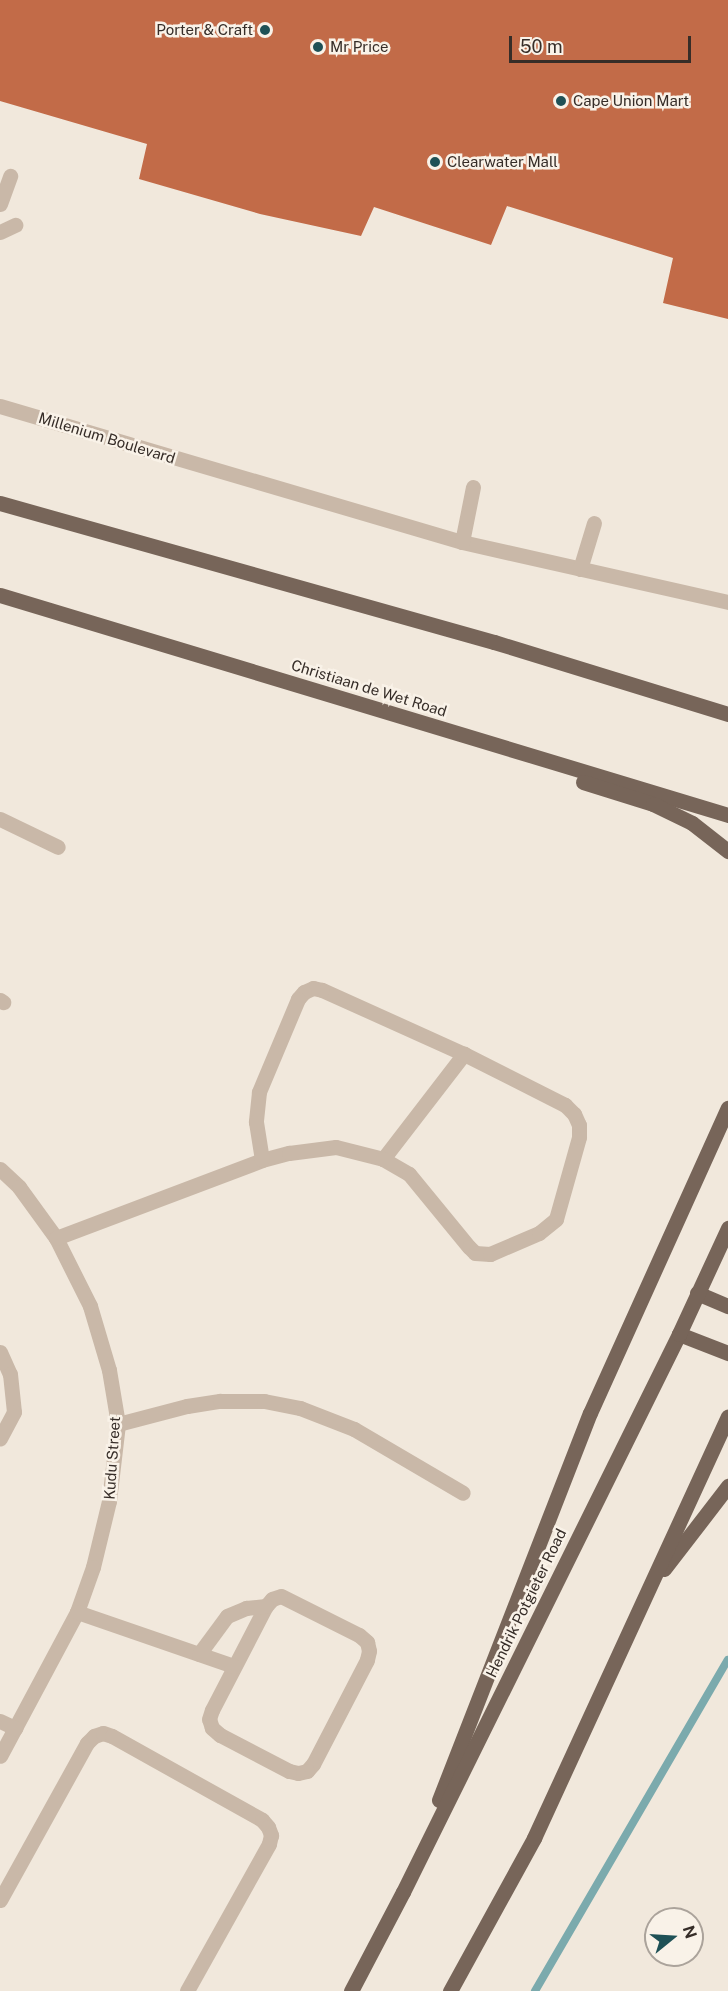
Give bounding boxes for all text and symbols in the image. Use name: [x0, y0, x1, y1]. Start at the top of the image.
place label: Porter & Craft: [156, 21, 253, 39]
marker: Porter & Craft: [258, 23, 272, 37]
scale bar: [512, 24, 694, 62]
text: 50 m: [520, 36, 563, 57]
place label: Mr Price: [330, 38, 389, 56]
marker: Mr Price: [311, 40, 325, 54]
place label: Cape Union Mart: [573, 92, 689, 110]
marker: Cape Union Mart: [554, 94, 568, 108]
place label: Clearwater Mall: [447, 153, 558, 171]
marker: Clearwater Mall: [428, 155, 442, 169]
street label: Millenium Boulevard: [36, 409, 178, 467]
street label: Christiaan de Wet Road: [289, 656, 449, 720]
street label: Kudu Street: [100, 1416, 124, 1500]
street label: Hendrik Potgieter Road: [482, 1526, 570, 1680]
north arrow: [644, 1907, 704, 1967]
text: N: [679, 1923, 701, 1941]

